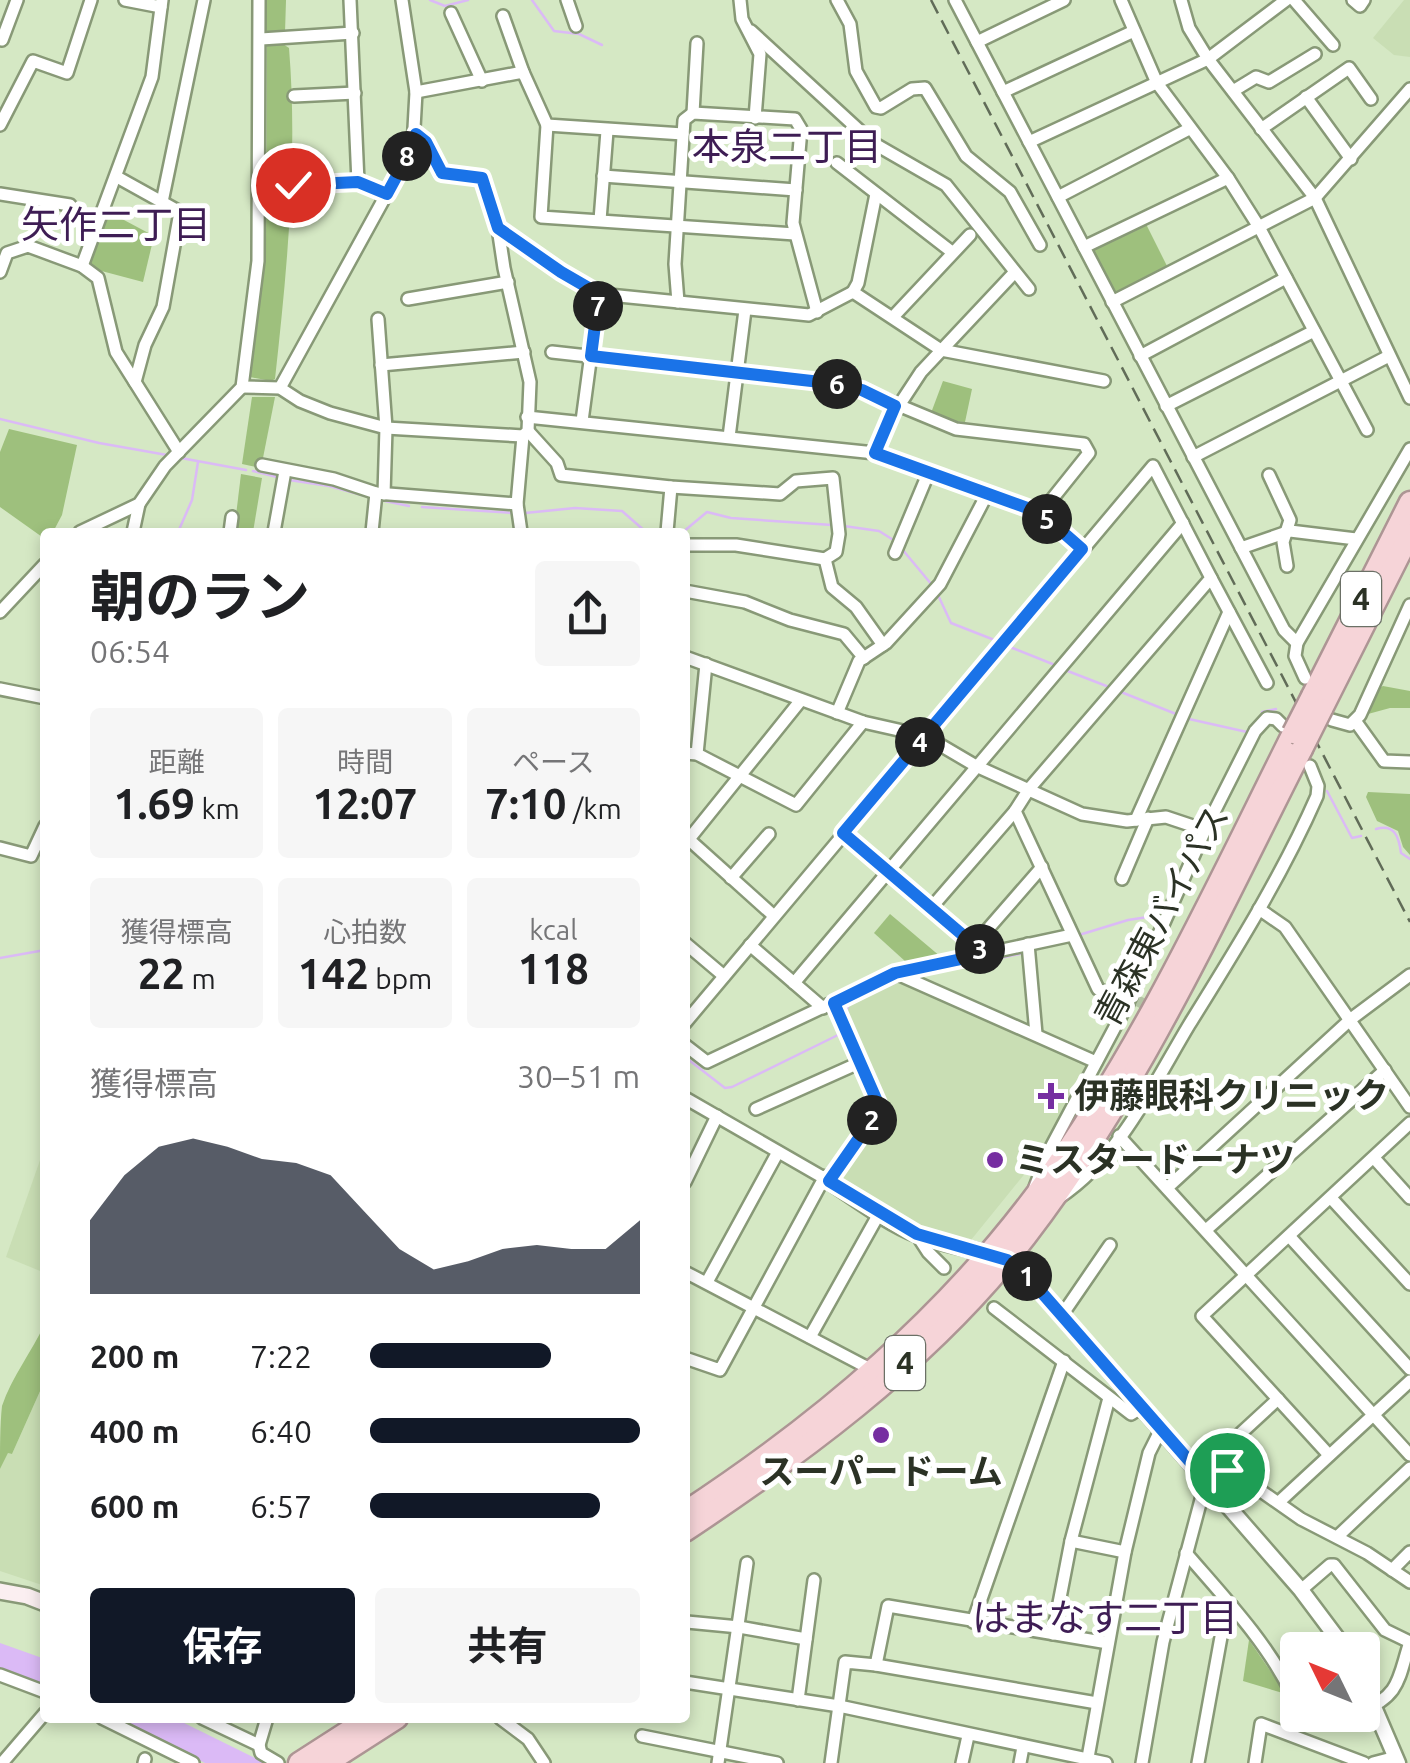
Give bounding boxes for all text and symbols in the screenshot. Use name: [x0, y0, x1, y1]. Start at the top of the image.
district label: 本泉二丁目: [692, 125, 882, 167]
pin: 8: [382, 131, 432, 181]
text: 8: [399, 140, 415, 171]
pin: [251, 143, 336, 228]
icon: check: [266, 158, 321, 213]
district label: 矢作二丁目: [21, 203, 211, 245]
pin: 7: [573, 281, 623, 331]
text: 7: [590, 290, 606, 321]
pin: 6: [812, 359, 862, 409]
text: 6: [829, 368, 845, 399]
pin: 5: [1022, 494, 1072, 544]
text: 5: [1039, 503, 1055, 534]
button: share: [535, 561, 640, 666]
text: 朝のラン: [90, 565, 310, 626]
road number: 4: [1341, 572, 1381, 626]
text: 06:54: [90, 633, 170, 669]
pin: 4: [895, 717, 945, 767]
text: 4: [912, 726, 928, 757]
text: 距離: [149, 746, 205, 777]
text: 時間: [337, 746, 393, 777]
text: ペース: [512, 746, 595, 777]
text: 1.69: [114, 780, 195, 827]
text: 12:07: [312, 780, 418, 827]
text: 7:10: [485, 780, 566, 827]
text: km: [195, 793, 240, 824]
text: /km: [566, 793, 622, 824]
street label: 青森東バイパス: [1086, 798, 1236, 1033]
text: kcal: [529, 914, 577, 945]
text: 獲得標高: [121, 916, 233, 947]
text: 心拍数: [323, 916, 407, 947]
pin: 3: [955, 924, 1005, 974]
text: 3: [972, 933, 988, 964]
text: 118: [518, 945, 589, 992]
text: 22: [138, 950, 185, 997]
text: 142: [298, 950, 369, 997]
text: m: [185, 963, 216, 994]
text: bpm: [369, 963, 432, 994]
text: 30–51 m: [517, 1058, 640, 1094]
text: 獲得標高: [90, 1065, 218, 1101]
place label: 伊藤眼科クリニック: [1074, 1075, 1389, 1115]
marker: 伊藤眼科クリニック: [1038, 1083, 1064, 1109]
pin: 2: [847, 1095, 897, 1145]
text: 2: [864, 1104, 880, 1135]
place label: ミスタードーナツ: [1015, 1139, 1295, 1179]
marker: ミスタードーナツ: [984, 1149, 1006, 1171]
pin: 1: [1002, 1251, 1052, 1301]
text: 1: [1019, 1260, 1035, 1291]
road number: 4: [885, 1336, 925, 1390]
text: 200 m: [90, 1338, 179, 1374]
text: 7:22: [250, 1338, 312, 1374]
text: 400 m: [90, 1413, 179, 1449]
text: 6:40: [250, 1413, 312, 1449]
marker: スーパードーム: [870, 1424, 892, 1446]
pin: [1185, 1428, 1270, 1513]
icon: arrive: [1200, 1443, 1255, 1498]
place label: スーパードーム: [759, 1451, 1003, 1491]
text: 600 m: [90, 1488, 179, 1524]
text: 6:57: [250, 1488, 312, 1524]
button: 保存: [90, 1588, 355, 1703]
button: 共有: [375, 1588, 640, 1703]
district label: はまなす二丁目: [972, 1596, 1238, 1638]
north arrow: [1280, 1632, 1380, 1732]
map controls: [1280, 1632, 1380, 1732]

